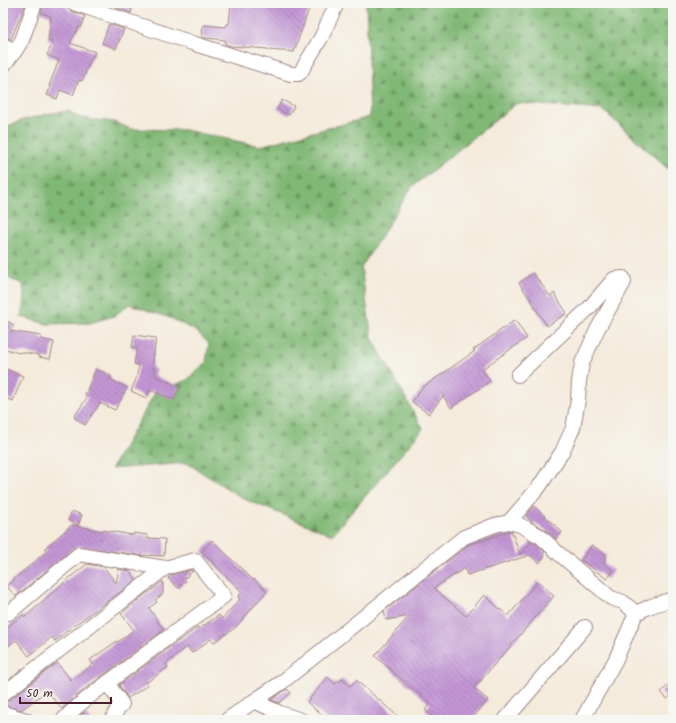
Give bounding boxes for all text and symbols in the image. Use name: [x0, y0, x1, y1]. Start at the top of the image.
scale bar: [20, 679, 111, 705]
text: 50 m: [26, 684, 53, 703]

